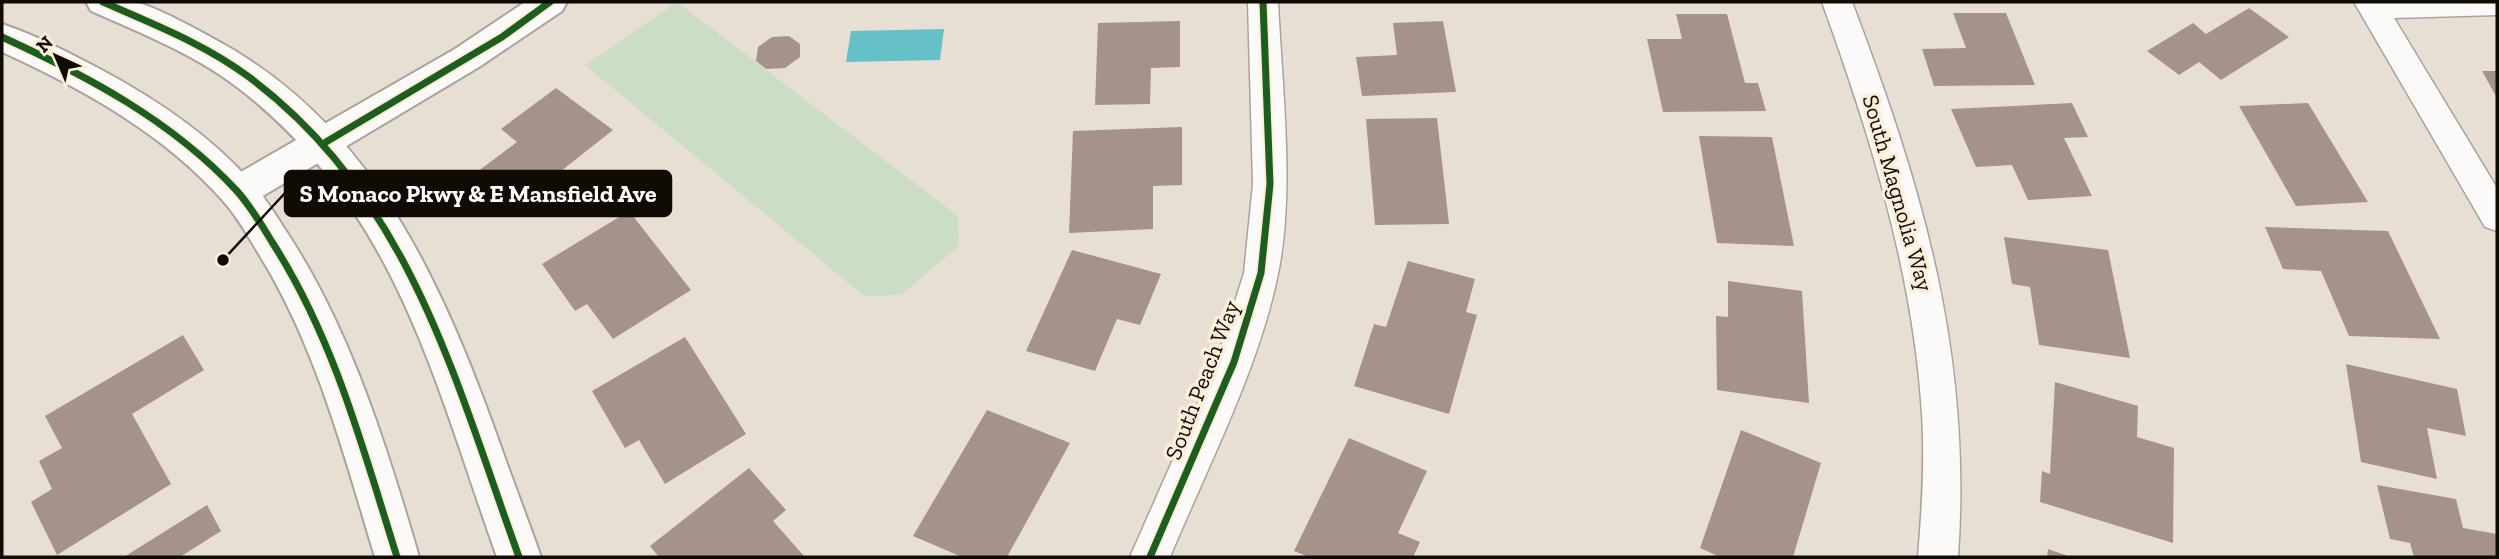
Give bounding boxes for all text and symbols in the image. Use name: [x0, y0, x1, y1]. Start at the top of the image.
north arrow: [21, 21, 91, 91]
text: N: [31, 31, 58, 57]
street label: South Magnolia Way: [1857, 92, 1940, 295]
callout: S Monaco Pkwy & E Mansfield Ave: [285, 171, 671, 216]
text: S Monaco Pkwy & E Mansfield Ave: [300, 179, 657, 208]
street label: South Peach Way: [1159, 296, 1245, 464]

